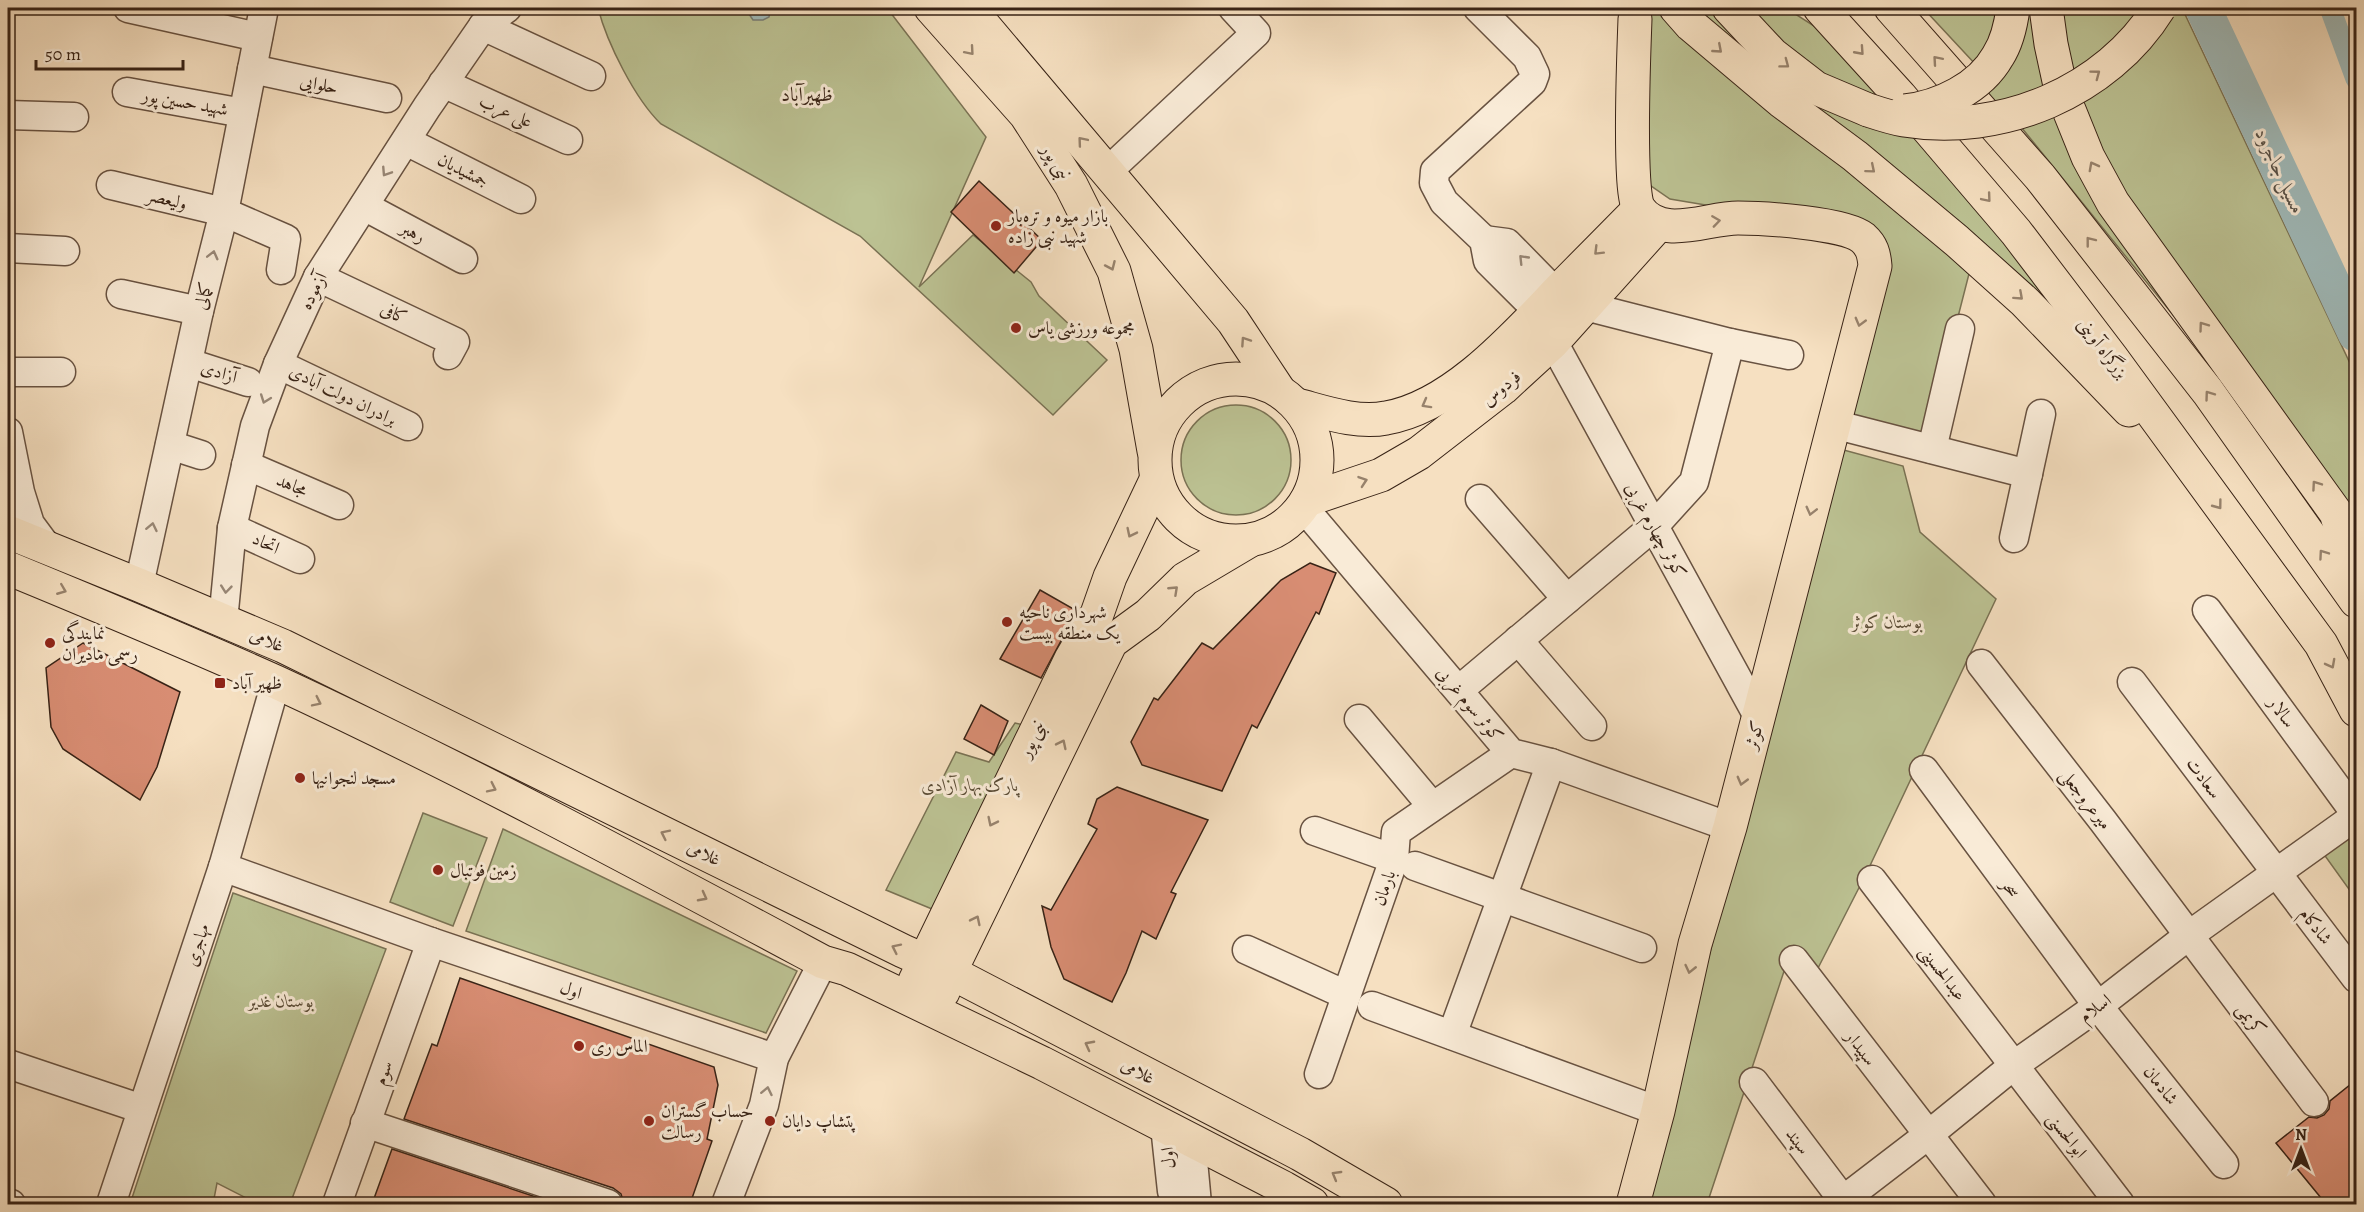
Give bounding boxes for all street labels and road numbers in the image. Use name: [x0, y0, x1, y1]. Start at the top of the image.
street label: حلوایی: [298, 68, 340, 100]
street label: شهید حسین پور: [138, 82, 230, 122]
street label: علی عرب: [475, 89, 537, 134]
street label: نبی پور: [1033, 138, 1077, 186]
street label: جمشیدیان: [433, 147, 493, 193]
street label: ولیعصر: [143, 182, 190, 216]
street label: رهبر: [394, 215, 430, 249]
street label: آزموده: [293, 266, 334, 314]
street label: کمالی: [188, 280, 218, 312]
street label: کافی: [377, 296, 411, 330]
street label: بزرگراه آوینی: [2072, 313, 2134, 383]
street label: آزادی: [198, 355, 242, 389]
street label: برادران دولت آبادی: [285, 359, 401, 431]
street label: فردوس: [1476, 364, 1526, 412]
street label: مجاهد: [273, 468, 311, 502]
street label: کوثر چهارم غربی: [1616, 478, 1692, 584]
street label: اتحاد: [248, 526, 284, 560]
street label: غلامی: [246, 622, 288, 658]
street label: کوثر سوم غربی: [1428, 661, 1509, 750]
street label: سالار: [2261, 690, 2301, 732]
street label: نبی پور: [1012, 716, 1053, 764]
street label: کوثر: [1738, 718, 1769, 754]
street label: سعادت: [2181, 753, 2227, 803]
street label: میرعروجعلی: [2054, 763, 2117, 835]
street label: غلامی: [683, 835, 725, 871]
street label: بارمان: [1367, 867, 1401, 909]
street label: سحر: [1995, 872, 2026, 903]
street label: شادکام: [2291, 902, 2338, 952]
street label: مهاجری: [179, 921, 215, 969]
street label: عبدالحسینی: [1913, 940, 1972, 1007]
street label: اول: [557, 975, 585, 1005]
street label: اسلام: [2074, 988, 2119, 1031]
street label: کریمی: [2231, 998, 2271, 1040]
street label: سپیدار: [1838, 1024, 1882, 1071]
street label: غلامی: [1117, 1052, 1159, 1090]
street label: سوم: [368, 1057, 402, 1090]
street label: شادمان: [2138, 1060, 2184, 1110]
street label: ابوالحسنی: [2041, 1107, 2093, 1164]
street label: سپند: [1779, 1123, 1816, 1160]
street label: اول: [1155, 1146, 1181, 1170]

